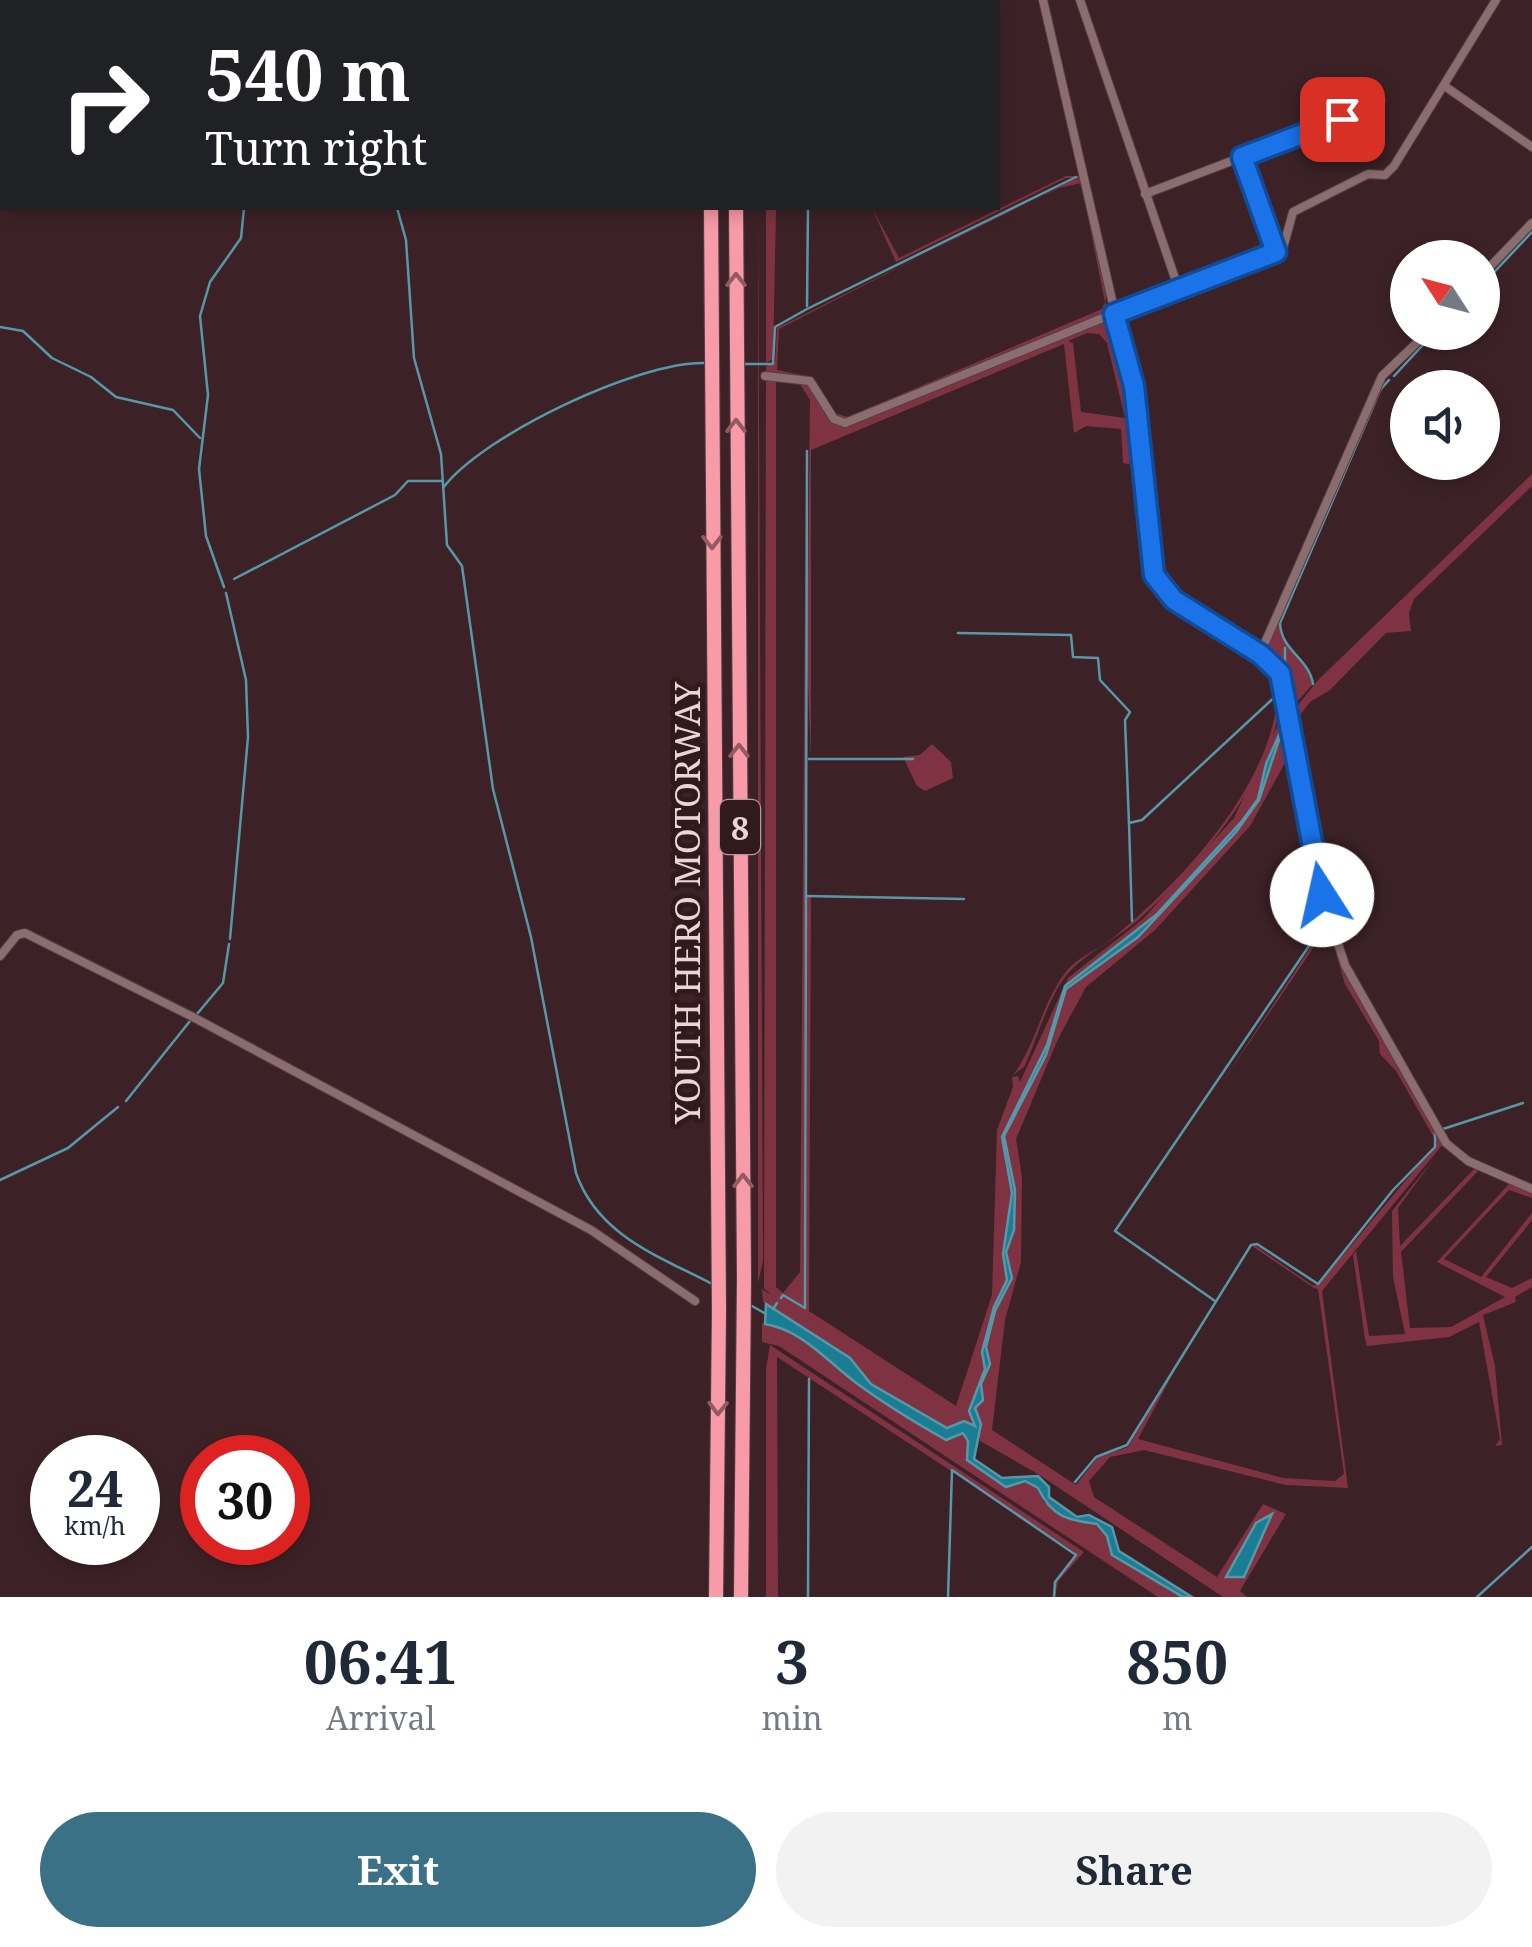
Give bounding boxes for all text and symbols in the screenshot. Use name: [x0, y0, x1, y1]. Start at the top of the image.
text: 540 m: [205, 26, 411, 122]
icon: right: [40, 40, 170, 170]
pin: [1300, 77, 1385, 162]
icon: arrive: [1315, 92, 1370, 147]
text: Turn right: [205, 117, 427, 178]
north arrow: [1390, 240, 1500, 350]
map controls: [1390, 240, 1500, 480]
one-way arrow: [725, 271, 747, 286]
button: sound: [1390, 370, 1500, 480]
one-way arrow: [725, 418, 747, 434]
one-way arrow: [702, 534, 723, 550]
street label: YOUTH HERO MOTORWAY: [663, 682, 710, 1125]
one-way arrow: [728, 743, 750, 758]
road number: 8: [720, 800, 760, 854]
position arrow: [1270, 843, 1374, 947]
one-way arrow: [732, 1173, 754, 1188]
one-way arrow: [707, 1402, 729, 1417]
speed limit sign: 30: [180, 1435, 310, 1565]
text: 24: [67, 1454, 123, 1522]
text: km/h: [64, 1508, 126, 1542]
text: 06:41: [304, 1620, 458, 1702]
text: 3: [775, 1620, 809, 1702]
text: 850: [1126, 1620, 1228, 1702]
text: Arrival: [326, 1696, 435, 1739]
text: min: [762, 1696, 823, 1739]
text: m: [1162, 1696, 1192, 1739]
button: Exit: [40, 1812, 756, 1927]
button: Share: [776, 1812, 1492, 1927]

